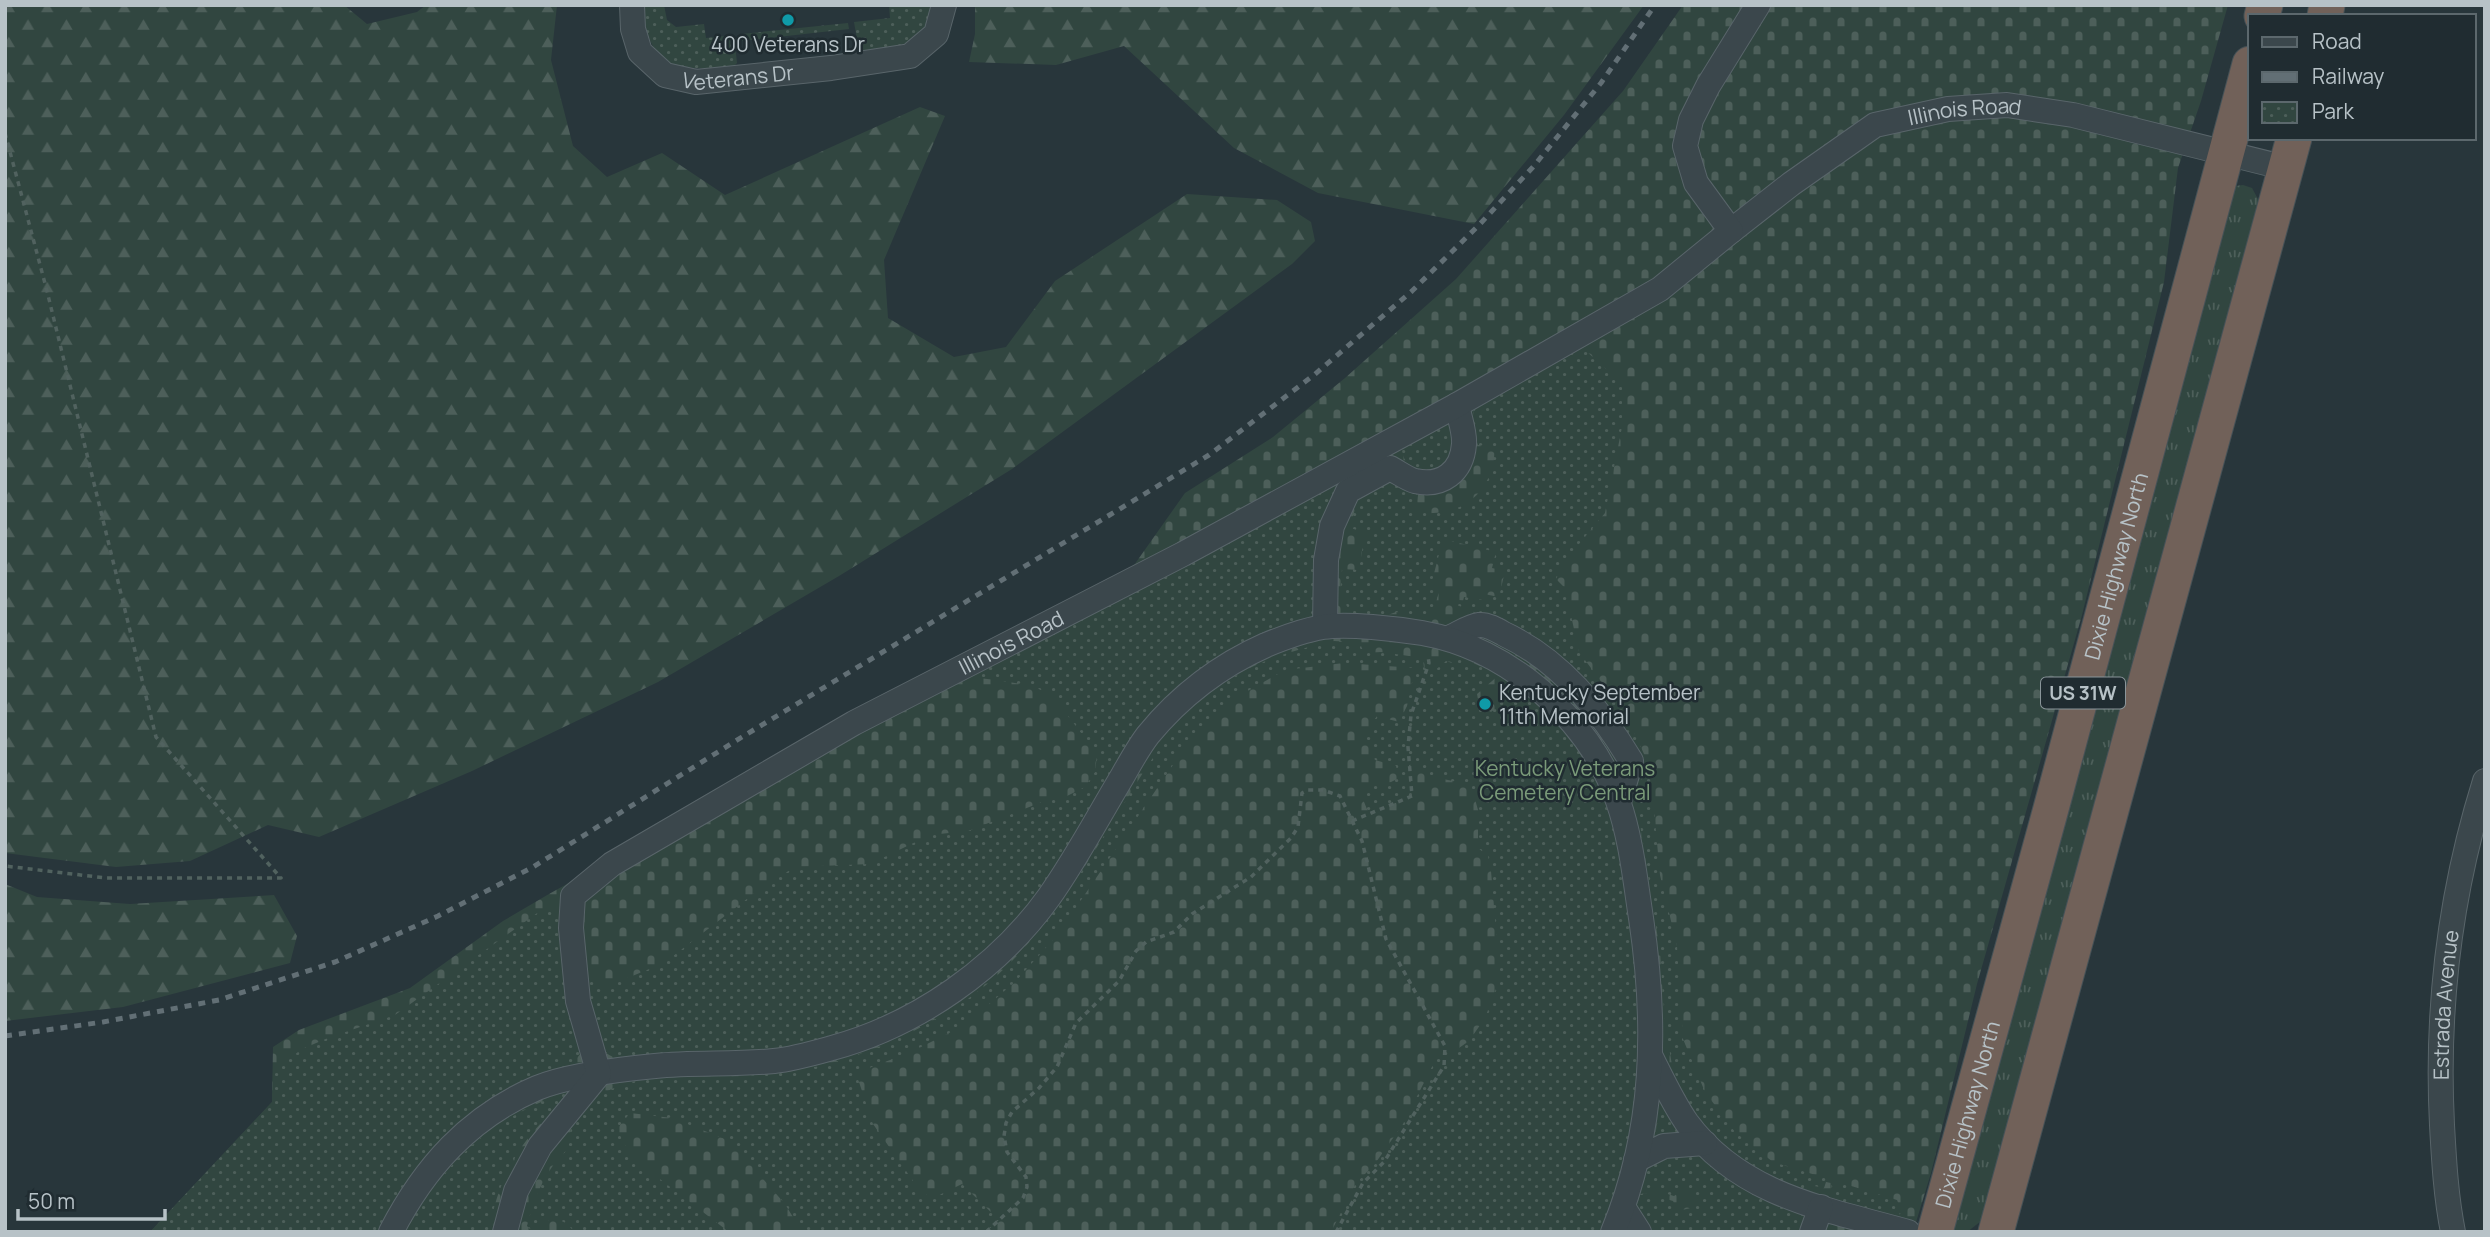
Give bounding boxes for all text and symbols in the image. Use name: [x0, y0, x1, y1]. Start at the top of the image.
marker: 400 Veterans Dr: [780, 12, 796, 28]
legend: [2248, 14, 2476, 140]
text: Road: [2312, 27, 2362, 55]
place label: 400 Veterans Dr: [711, 30, 866, 58]
street label: Veterans Dr: [679, 58, 796, 96]
text: Railway: [2312, 62, 2384, 90]
street label: lllinois Road: [1905, 91, 2023, 131]
text: Park: [2312, 97, 2354, 125]
street label: Dixie Highway North: [2077, 469, 2154, 663]
street label: Illinois Road: [954, 604, 1068, 681]
place label: Kentucky September 11th Memorial: [1499, 678, 1701, 730]
road number: US 31W: [2041, 678, 2125, 708]
marker: Kentucky September 11th Memorial: [1477, 696, 1493, 712]
park label: Kentucky Veterans Cemetery Central: [1475, 754, 1655, 806]
street label: Estrada Avenue: [2427, 928, 2465, 1080]
street label: Dixie Highway North: [1928, 1018, 2006, 1211]
scale bar: [18, 1178, 164, 1222]
text: 50 m: [28, 1187, 75, 1215]

